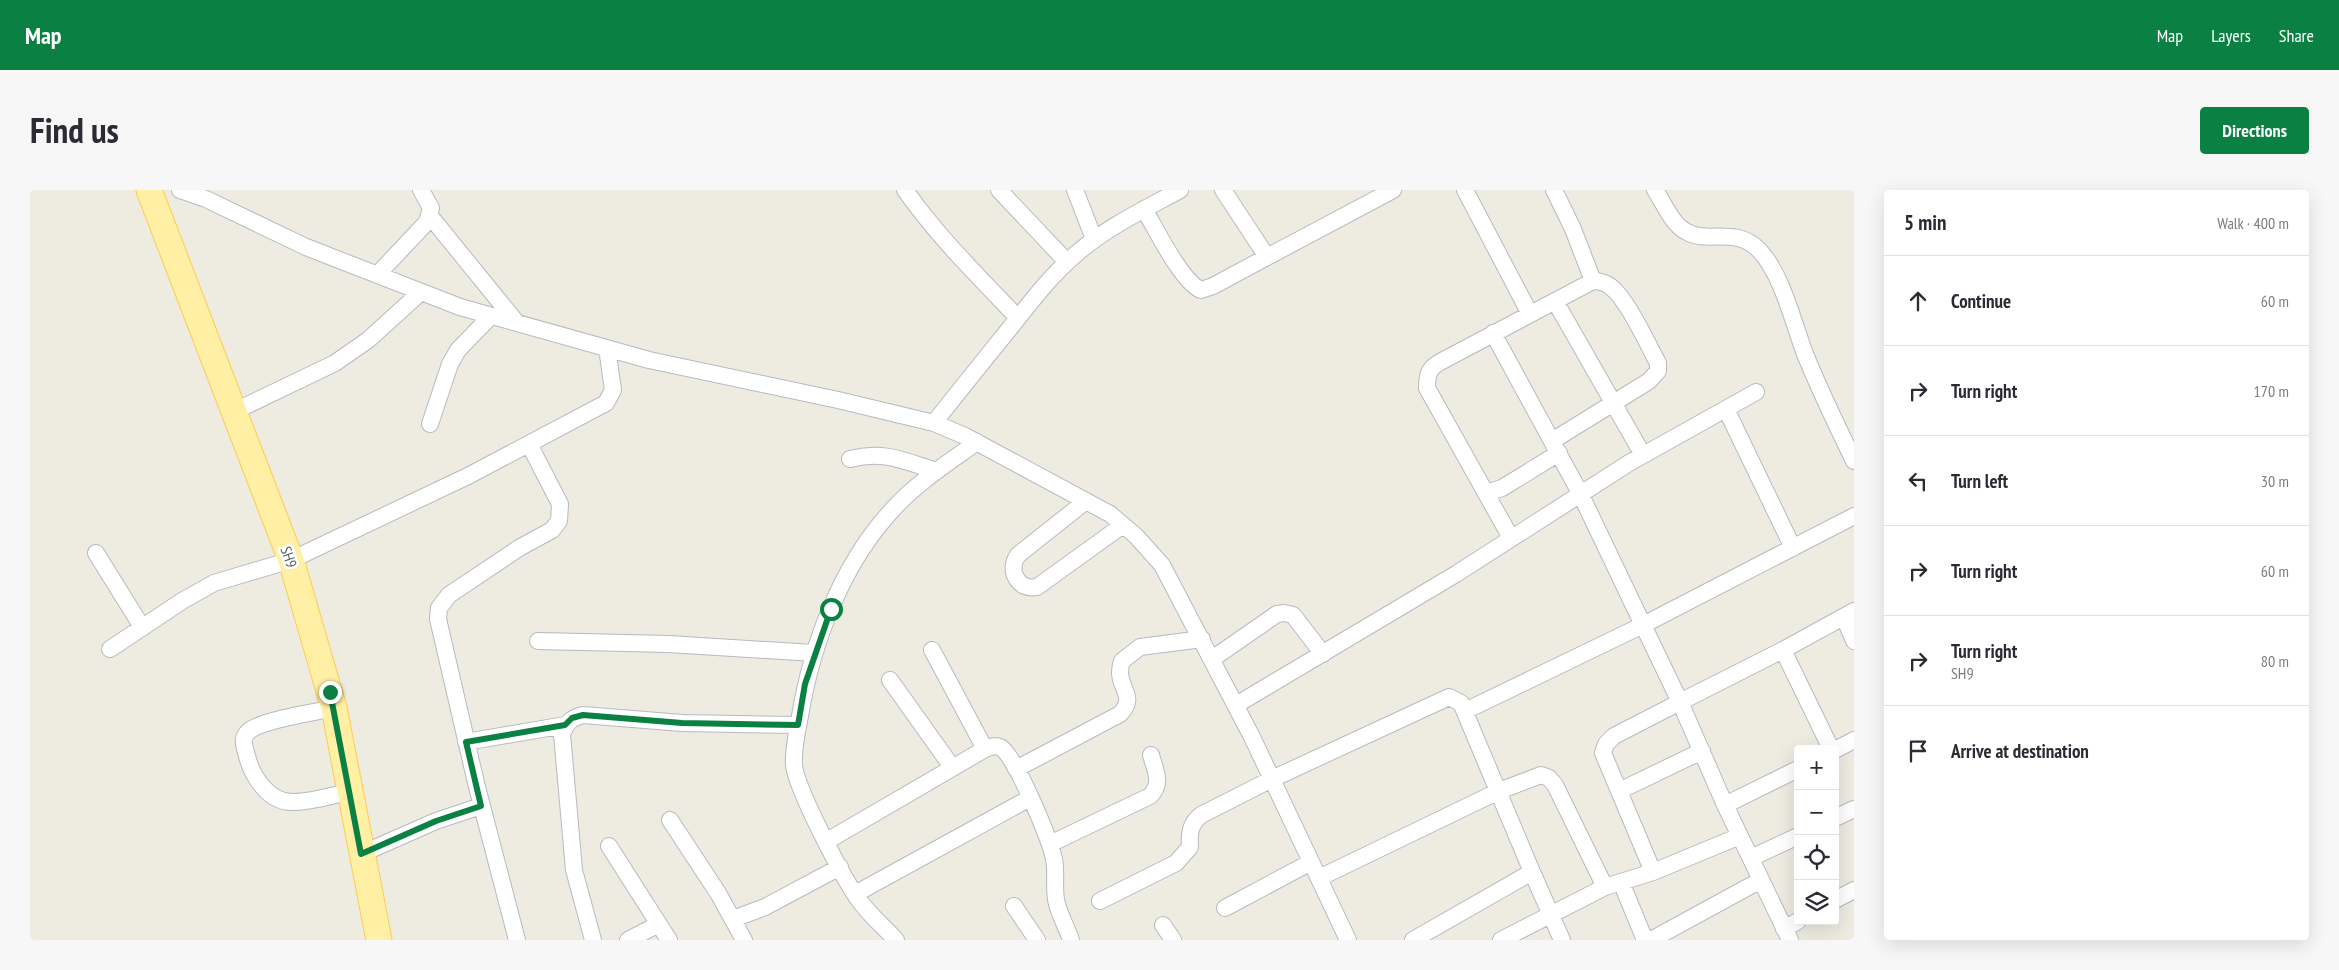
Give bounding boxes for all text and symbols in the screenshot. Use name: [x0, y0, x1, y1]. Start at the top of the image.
text: Map: [25, 20, 62, 51]
text: Map: [2157, 24, 2183, 47]
text: Layers: [2211, 24, 2251, 47]
text: Share: [2279, 24, 2314, 47]
text: Find us: [30, 107, 119, 153]
button: Directions: [2200, 107, 2309, 154]
text: 5 min: [1904, 209, 1946, 236]
text: Walk · 400 m: [2217, 213, 2289, 233]
icon: ahead: [1904, 287, 1932, 315]
text: Continue: [1951, 289, 2011, 313]
text: 60 m: [2261, 291, 2289, 311]
icon: right: [1904, 377, 1932, 405]
text: Turn right: [1951, 379, 2017, 403]
text: 170 m: [2254, 381, 2289, 401]
icon: left: [1904, 467, 1932, 495]
text: Turn left: [1951, 469, 2008, 493]
text: 30 m: [2261, 471, 2289, 491]
street label: SH9: [277, 544, 301, 570]
icon: right: [1904, 557, 1932, 585]
text: Turn right: [1951, 559, 2017, 583]
text: 60 m: [2261, 561, 2289, 581]
route start: [820, 598, 843, 621]
text: Turn right: [1951, 639, 2017, 663]
icon: right: [1904, 647, 1932, 675]
text: 80 m: [2261, 651, 2289, 671]
text: SH9: [1951, 663, 1974, 683]
route end: [319, 681, 342, 704]
icon: arrive: [1904, 737, 1932, 765]
text: Arrive at destination: [1951, 739, 2089, 763]
map controls: [1794, 745, 1839, 925]
button: +: [1794, 745, 1839, 790]
button: −: [1794, 790, 1839, 835]
button: locate: [1794, 835, 1839, 880]
button: layers: [1794, 880, 1839, 925]

